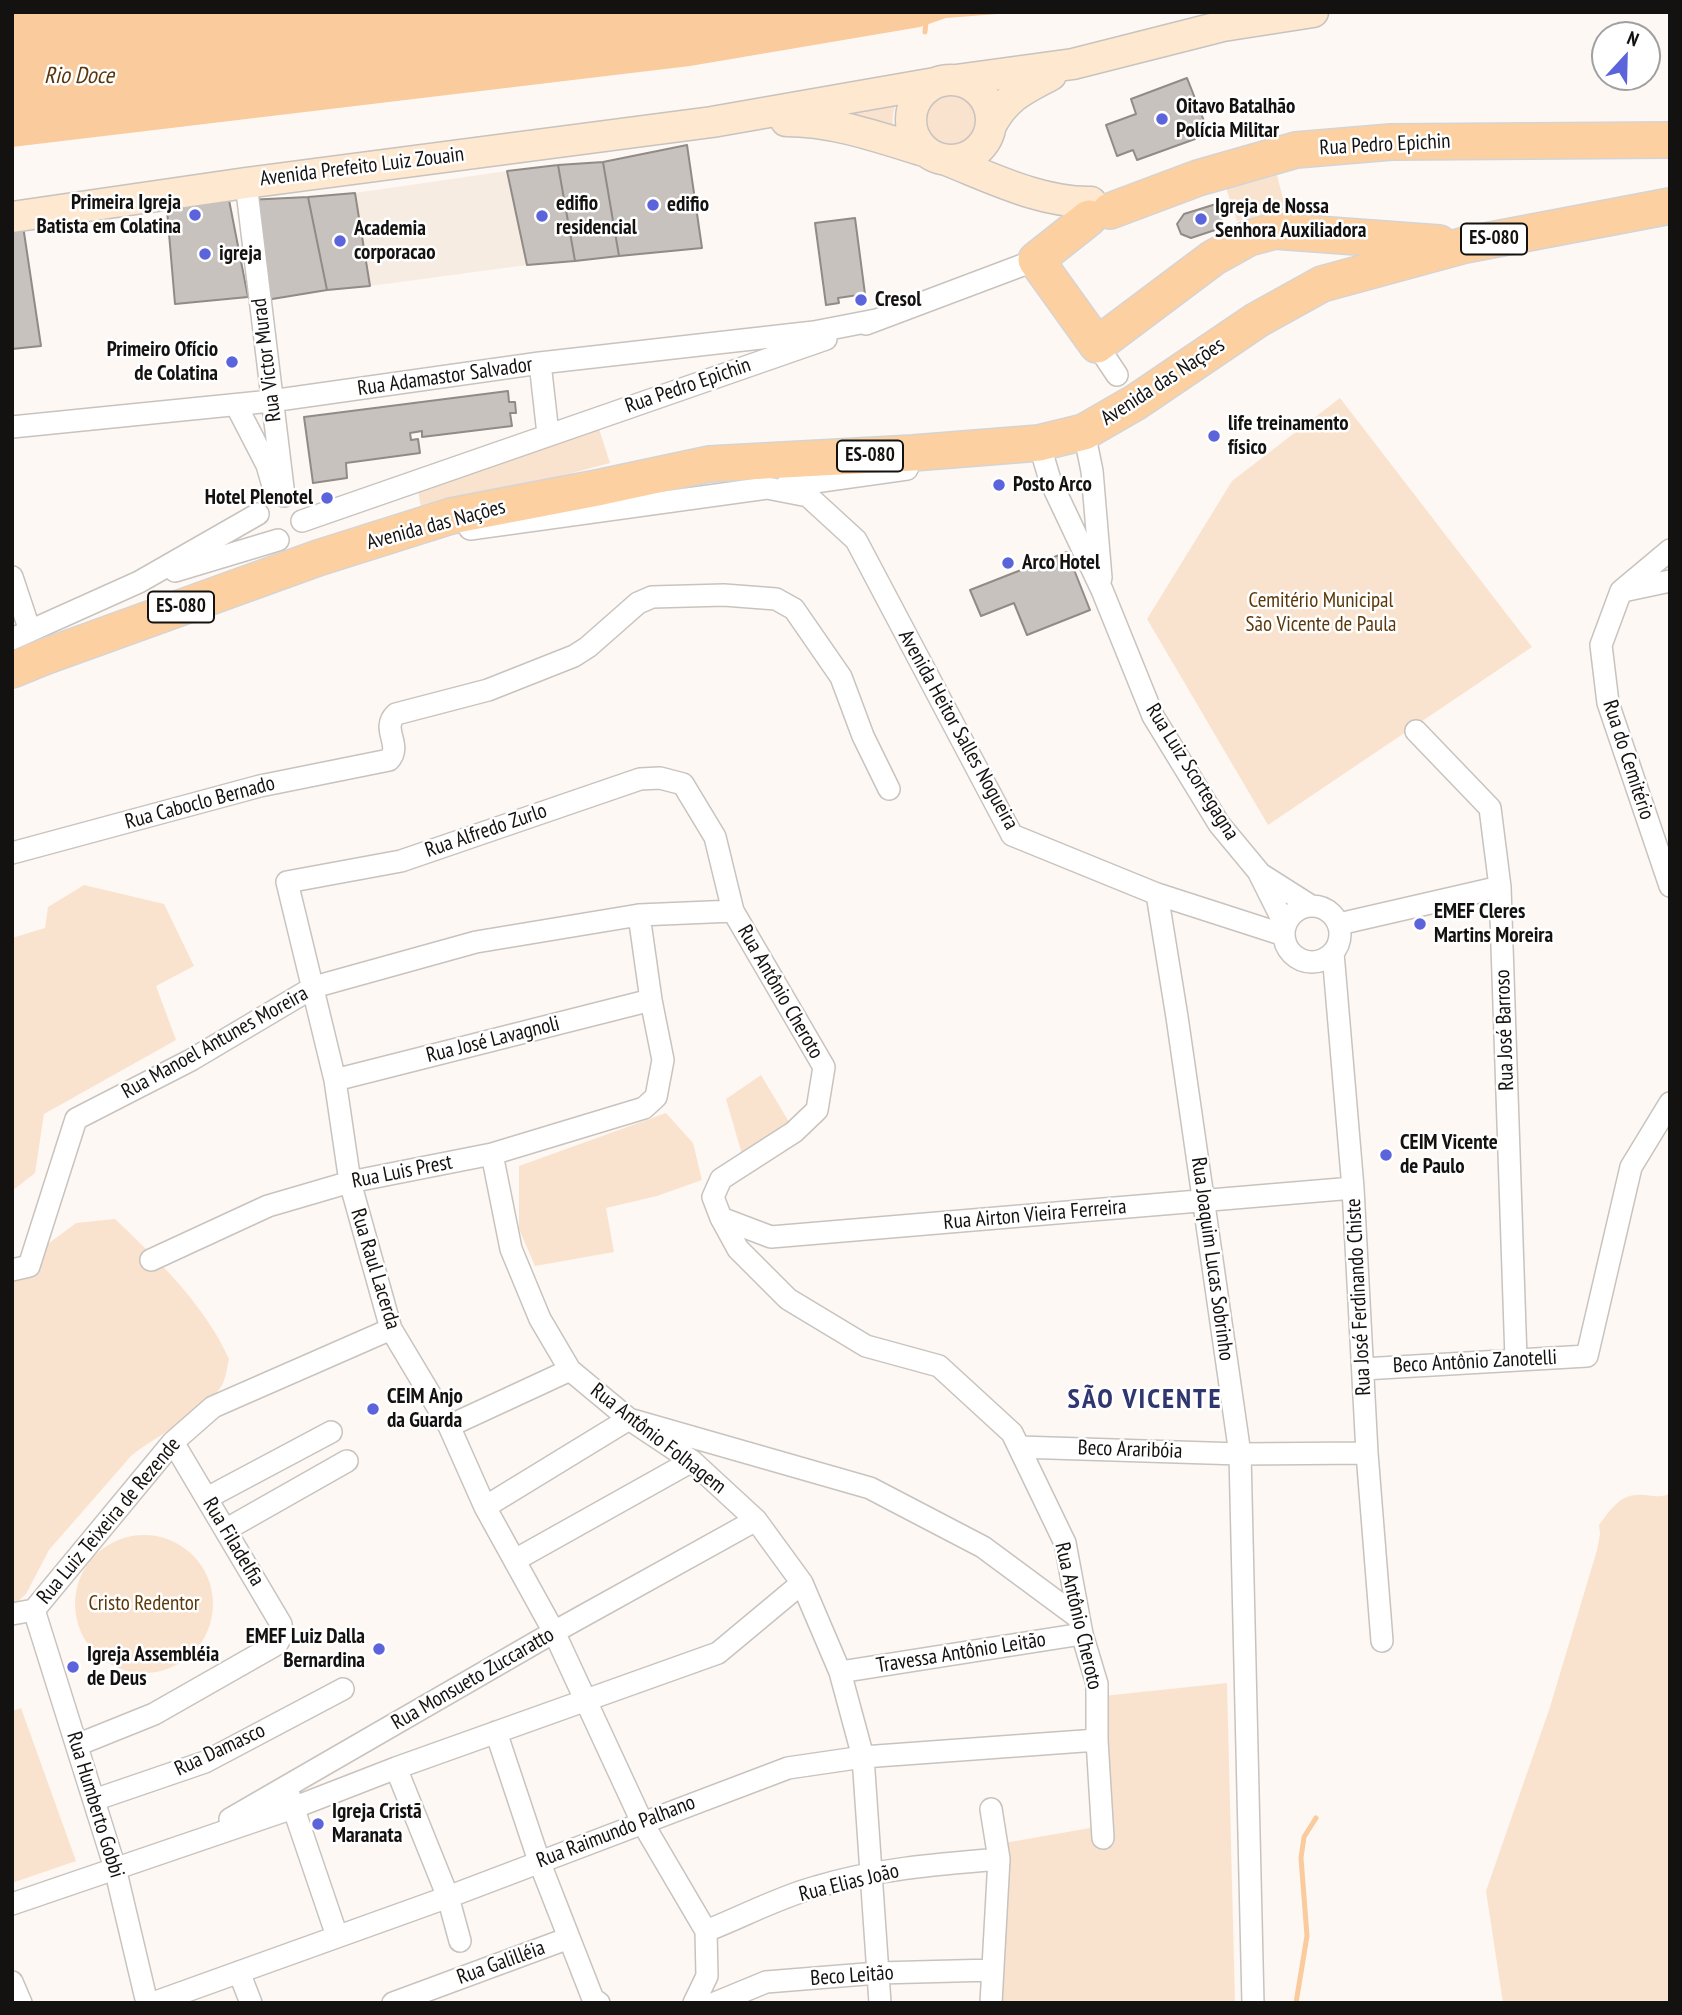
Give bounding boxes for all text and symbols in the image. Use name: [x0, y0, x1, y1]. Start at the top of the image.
north arrow: [1591, 21, 1661, 91]
text: N: [1624, 25, 1642, 51]
water label: Rio Doce: [44, 62, 114, 90]
place label: Oitavo Batalhão Polícia Militar: [1176, 94, 1295, 144]
marker: Oitavo Batalhão Polícia Militar: [1154, 111, 1170, 127]
street label: Rua Pedro Epichin: [1319, 129, 1451, 161]
street label: Avenida Prefeito Luiz Zouain: [258, 142, 466, 192]
place label: Primeira Igreja Batista em Colatina: [36, 190, 181, 240]
place label: edifio residencial: [556, 191, 637, 241]
place label: edifio: [667, 192, 709, 218]
place label: Igreja de Nossa Senhora Auxiliadora: [1215, 194, 1366, 244]
marker: edifio: [645, 197, 661, 213]
marker: Primeira Igreja Batista em Colatina: [187, 207, 203, 223]
marker: edifio residencial: [534, 208, 550, 224]
marker: Igreja de Nossa Senhora Auxiliadora: [1193, 211, 1209, 227]
place label: Academia corporacao: [354, 216, 436, 266]
road number: ES-080: [1461, 224, 1527, 255]
marker: Academia corporacao: [332, 233, 348, 249]
place label: igreja: [219, 241, 262, 267]
marker: igreja: [197, 246, 213, 262]
place label: Cresol: [875, 287, 921, 313]
marker: Cresol: [853, 292, 869, 308]
street label: Rua Victor Murad: [247, 297, 287, 423]
street label: Avenida das Nações: [1096, 333, 1230, 431]
place label: Primeiro Ofício de Colatina: [107, 337, 218, 387]
street label: Rua Adamastor Salvador: [356, 352, 534, 402]
street label: Rua Pedro Epichin: [622, 353, 754, 419]
marker: Primeiro Ofício de Colatina: [224, 354, 240, 370]
place label: life treinamento físico: [1228, 411, 1349, 461]
marker: life treinamento físico: [1206, 428, 1222, 444]
road number: ES-080: [837, 440, 903, 471]
place label: Posto Arco: [1013, 472, 1092, 498]
marker: Posto Arco: [991, 477, 1007, 493]
place label: Hotel Plenotel: [205, 485, 313, 511]
marker: Hotel Plenotel: [319, 490, 335, 506]
street label: Avenida das Nações: [364, 494, 508, 556]
place label: Arco Hotel: [1022, 550, 1100, 576]
marker: Arco Hotel: [1000, 555, 1016, 571]
park label: Cemitério Municipal São Vicente de Paula: [1246, 588, 1396, 638]
road number: ES-080: [148, 592, 214, 622]
street label: Avenida Heitor Salles Nogueira: [893, 626, 1023, 834]
street label: Rua do Cemitério: [1597, 697, 1659, 823]
street label: Rua Luiz Scortegagna: [1140, 699, 1244, 845]
street label: Rua Caboclo Bernado: [122, 771, 278, 835]
street label: Rua Alfredo Zurlo: [422, 798, 550, 864]
place label: EMEF Cleres Martins Moreira: [1434, 899, 1553, 949]
marker: EMEF Cleres Martins Moreira: [1412, 916, 1428, 932]
street label: Rua Antônio Cheroto: [732, 921, 828, 1063]
street label: Rua José Barroso: [1490, 969, 1520, 1091]
street label: Rua Manoel Antunes Moreira: [117, 981, 313, 1105]
street label: Rua José Lavagnoli: [424, 1011, 562, 1069]
place label: CEIM Vicente de Paulo: [1400, 1130, 1498, 1180]
marker: CEIM Vicente de Paulo: [1378, 1147, 1394, 1163]
street label: Rua Luis Prest: [350, 1150, 454, 1194]
street label: Rua Joaquim Lucas Sobrinho: [1185, 1156, 1239, 1362]
street label: Rua Airton Vieira Ferreira: [943, 1194, 1127, 1236]
street label: Rua José Ferdinando Chiste: [1341, 1198, 1377, 1396]
street label: Rua Raul Lacerda: [345, 1206, 405, 1332]
street label: Beco Antônio Zanotelli: [1392, 1345, 1558, 1379]
street label: Rua Antônio Folhagem: [585, 1378, 731, 1500]
district label: SÃO VICENTE: [1069, 1383, 1221, 1417]
place label: CEIM Anjo da Guarda: [387, 1384, 463, 1434]
marker: CEIM Anjo da Guarda: [365, 1401, 381, 1417]
street label: Rua Luiz Teixeira de Rezende: [32, 1433, 186, 1609]
street label: Beco Araribóia: [1077, 1436, 1183, 1464]
street label: Rua Filadelfia: [197, 1493, 269, 1591]
street label: Rua Antônio Cheroto: [1049, 1540, 1107, 1692]
park label: Cristo Redentor: [88, 1591, 200, 1617]
street label: Rua Monsueto Zuccaratto: [387, 1622, 559, 1736]
place label: EMEF Luiz Dalla Bernardina: [246, 1624, 365, 1674]
street label: Travessa Antônio Leitão: [875, 1627, 1047, 1679]
marker: EMEF Luiz Dalla Bernardina: [371, 1641, 387, 1657]
place label: Igreja Assembléia de Deus: [87, 1642, 219, 1692]
marker: Igreja Assembléia de Deus: [65, 1659, 81, 1675]
street label: Rua Damasco: [171, 1718, 269, 1782]
street label: Rua Humberto Gobbi: [61, 1729, 129, 1881]
street label: Rua Raimundo Palhano: [533, 1790, 699, 1874]
place label: Igreja Cristã Maranata: [332, 1799, 422, 1849]
marker: Igreja Cristã Maranata: [310, 1816, 326, 1832]
street label: Rua Elias João: [796, 1858, 902, 1908]
street label: Rua Galilléia: [454, 1935, 548, 1991]
street label: Beco Leitão: [810, 1961, 894, 1991]

